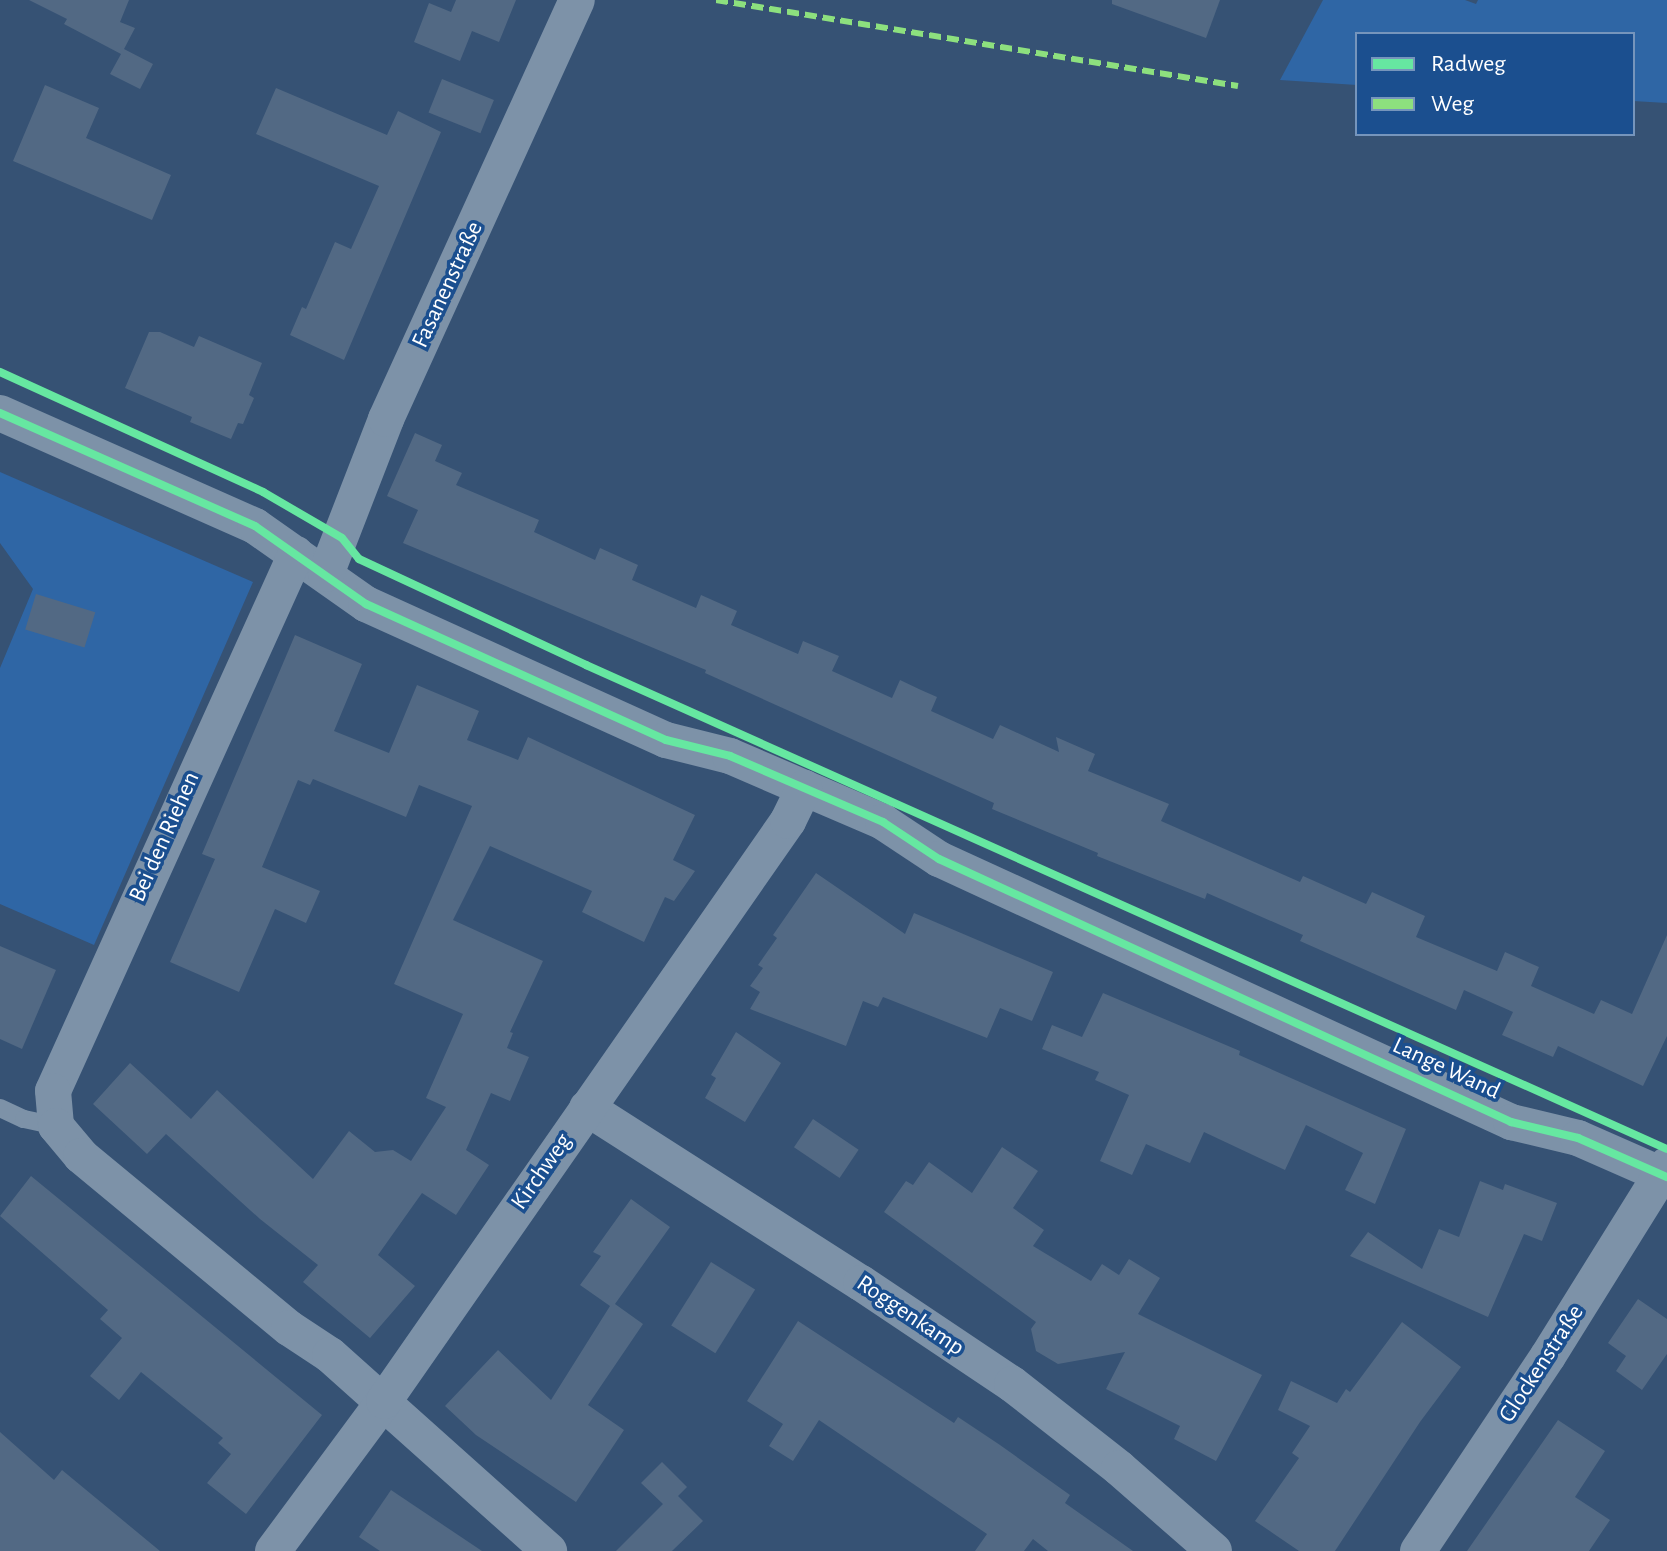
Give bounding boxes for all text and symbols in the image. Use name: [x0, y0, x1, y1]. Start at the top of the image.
legend: [1355, 32, 1635, 136]
text: Radweg: [1431, 52, 1506, 76]
text: Weg: [1431, 92, 1474, 116]
street label: Fasanenstraße: [406, 217, 490, 353]
street label: Bei den Riehen: [123, 767, 207, 907]
street label: Lange Wand: [1387, 1031, 1505, 1107]
street label: Kirchweg: [505, 1128, 579, 1216]
street label: Roggenkamp: [851, 1269, 969, 1363]
street label: Glockenstraße: [1493, 1300, 1591, 1428]

